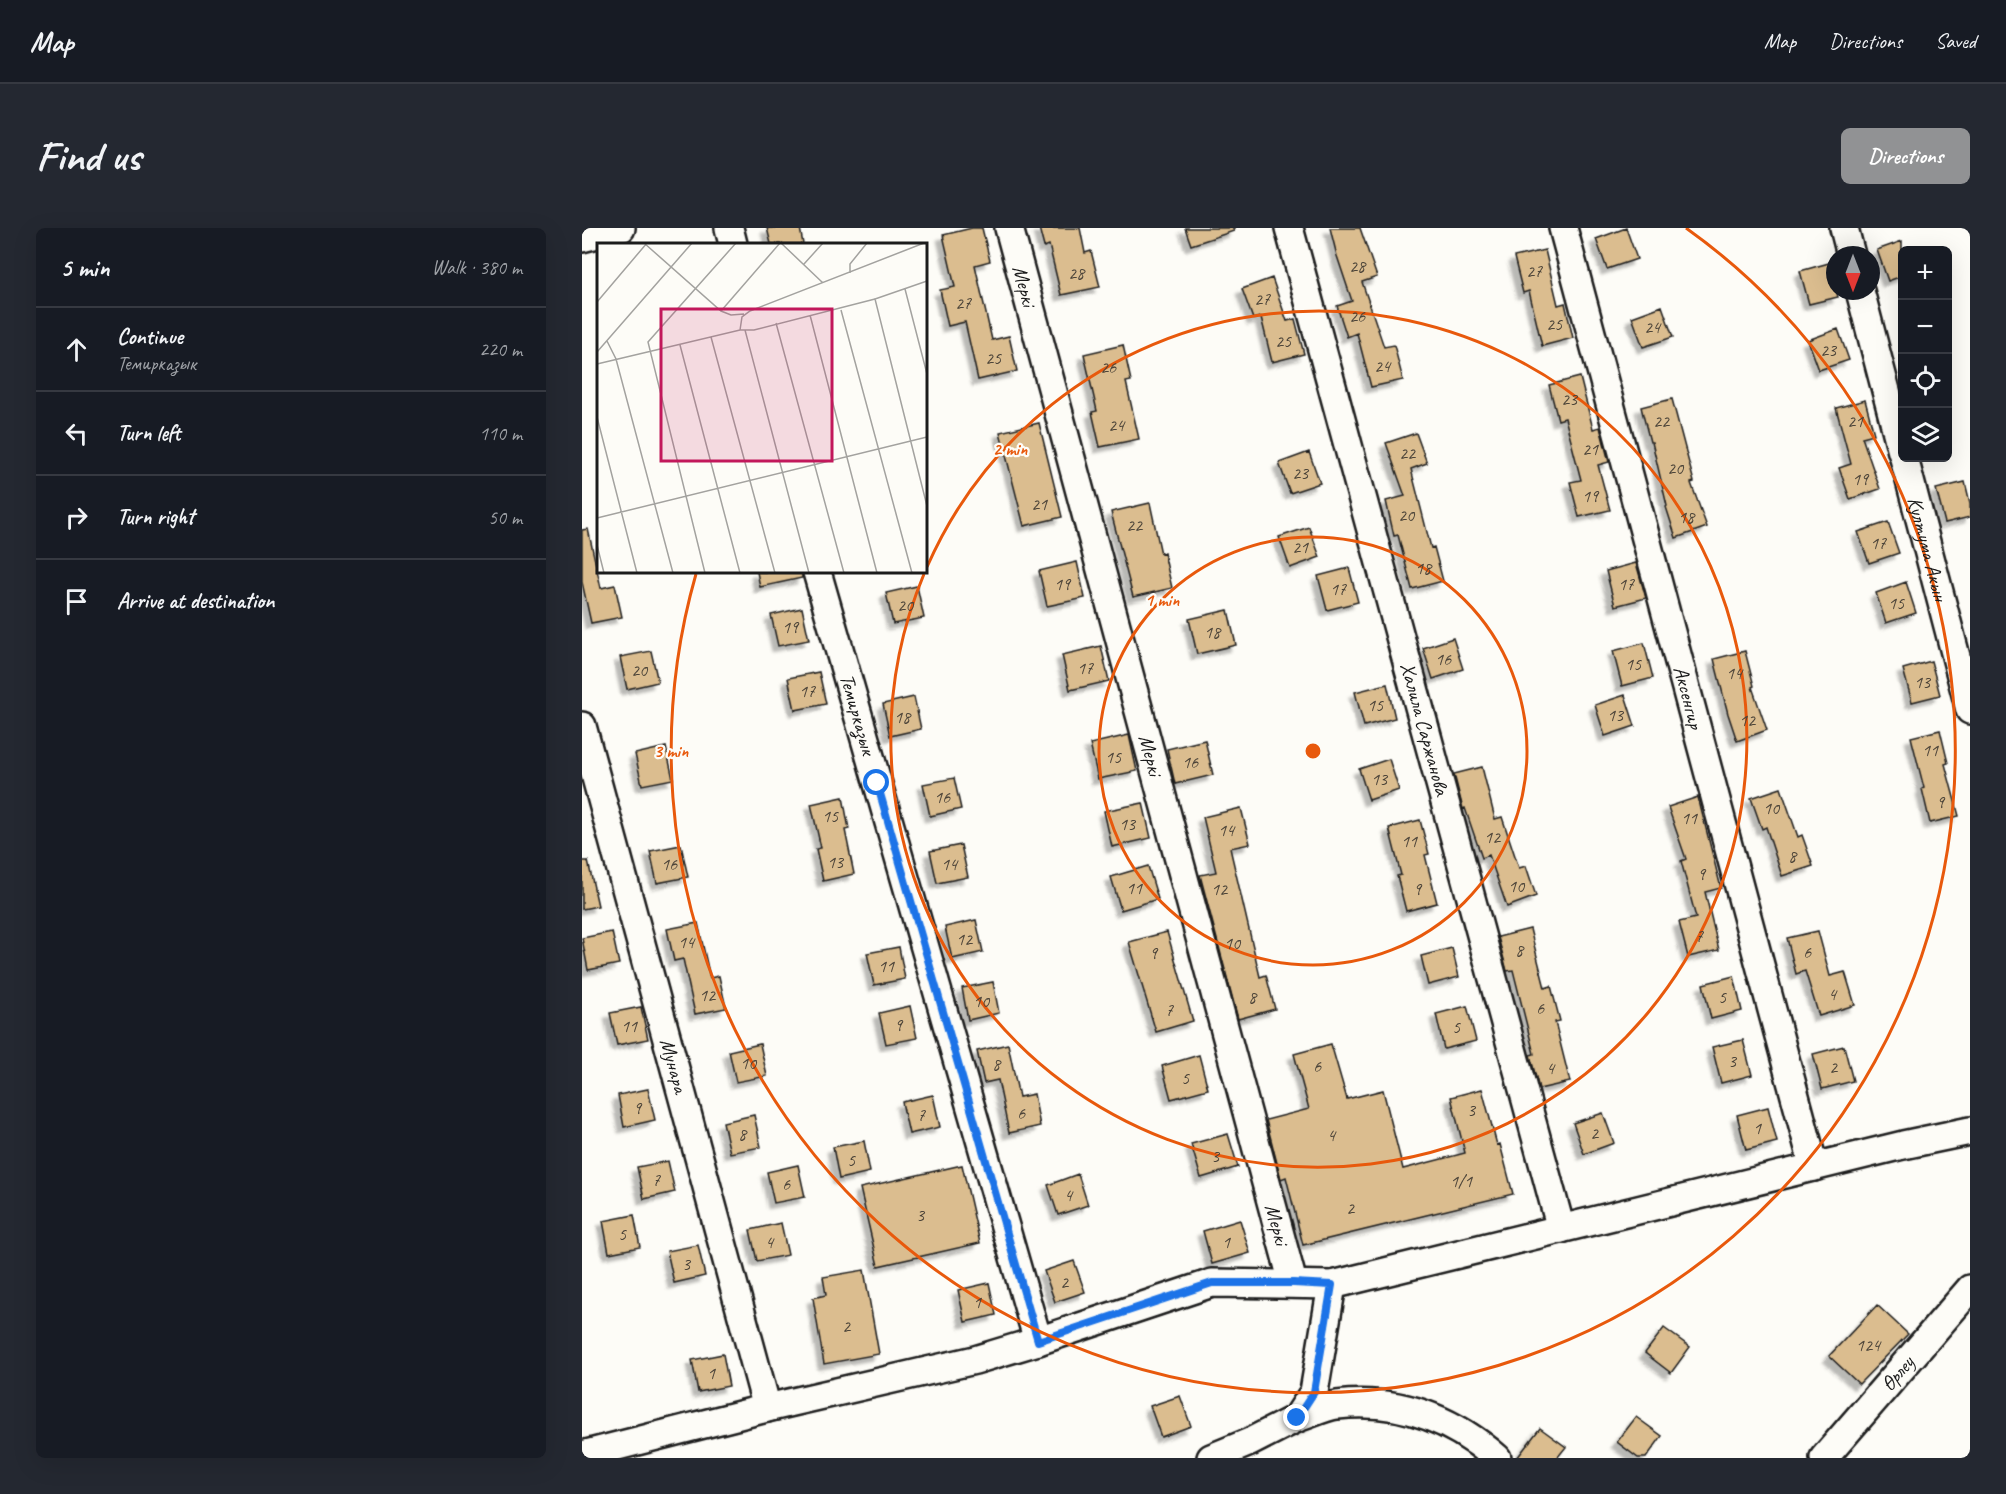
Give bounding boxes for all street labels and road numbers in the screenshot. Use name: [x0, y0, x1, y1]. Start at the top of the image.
street label: Меркі: [1007, 263, 1043, 312]
street label: Култума Акын: [1902, 494, 1954, 605]
street label: Халила Саржанова: [1395, 660, 1456, 800]
street label: Аксенгир: [1668, 663, 1710, 733]
street label: Темирказык: [834, 671, 882, 760]
street label: Меркі: [1133, 732, 1170, 782]
street label: Мунара: [654, 1035, 695, 1098]
street label: Меркі: [1259, 1201, 1296, 1251]
street label: Өрлеу: [1875, 1349, 1921, 1396]

